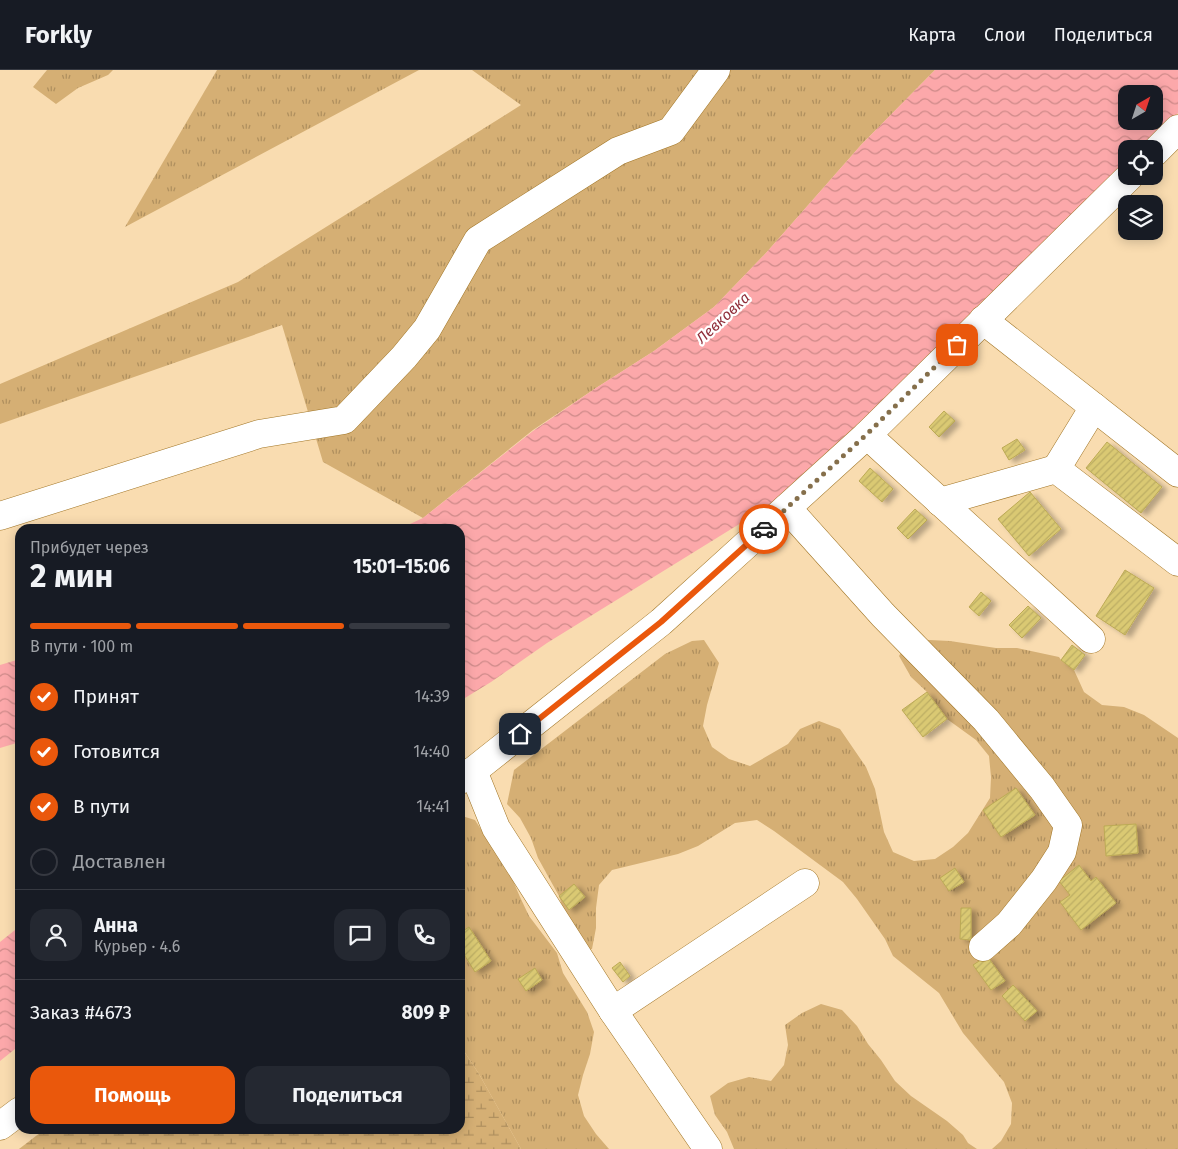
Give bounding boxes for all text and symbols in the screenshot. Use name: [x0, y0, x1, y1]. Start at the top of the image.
text: Forkly: [25, 21, 92, 49]
text: Карта: [908, 24, 956, 46]
text: Слои: [984, 24, 1026, 46]
text: Поделиться: [1054, 24, 1153, 46]
north arrow: [1118, 85, 1162, 130]
map controls: [1118, 85, 1163, 240]
button: locate: [1118, 140, 1163, 185]
button: layers: [1118, 195, 1163, 240]
water label: Левковка: [692, 289, 753, 348]
pin: [936, 324, 978, 366]
icon: bag: [943, 331, 971, 359]
courier: [739, 504, 789, 554]
icon: car: [750, 515, 778, 543]
text: Прибудет через: [30, 538, 149, 557]
text: 15:01–15:06: [353, 555, 450, 578]
text: 2 мин: [30, 557, 113, 595]
text: В пути · 100 m: [30, 637, 133, 656]
icon: check: [30, 683, 58, 711]
text: Принят: [73, 685, 139, 708]
text: 14:39: [414, 687, 450, 706]
pin: [499, 713, 541, 755]
icon: home: [506, 720, 534, 748]
icon: check: [30, 738, 58, 766]
text: Готовится: [73, 740, 160, 763]
text: 14:40: [413, 742, 450, 761]
icon: check: [30, 793, 58, 821]
text: В пути: [73, 795, 130, 818]
text: 14:41: [416, 797, 450, 816]
text: Доставлен: [73, 850, 166, 873]
button: person: [30, 909, 82, 961]
button: chat: [334, 909, 386, 961]
button: phone: [398, 909, 450, 961]
text: Анна: [94, 914, 138, 937]
text: Курьер · 4.6: [94, 937, 180, 956]
text: Заказ #4673: [30, 1001, 132, 1024]
text: 809 ₽: [402, 1001, 450, 1024]
button: Помощь: [30, 1066, 235, 1124]
button: Поделиться: [245, 1066, 450, 1124]

